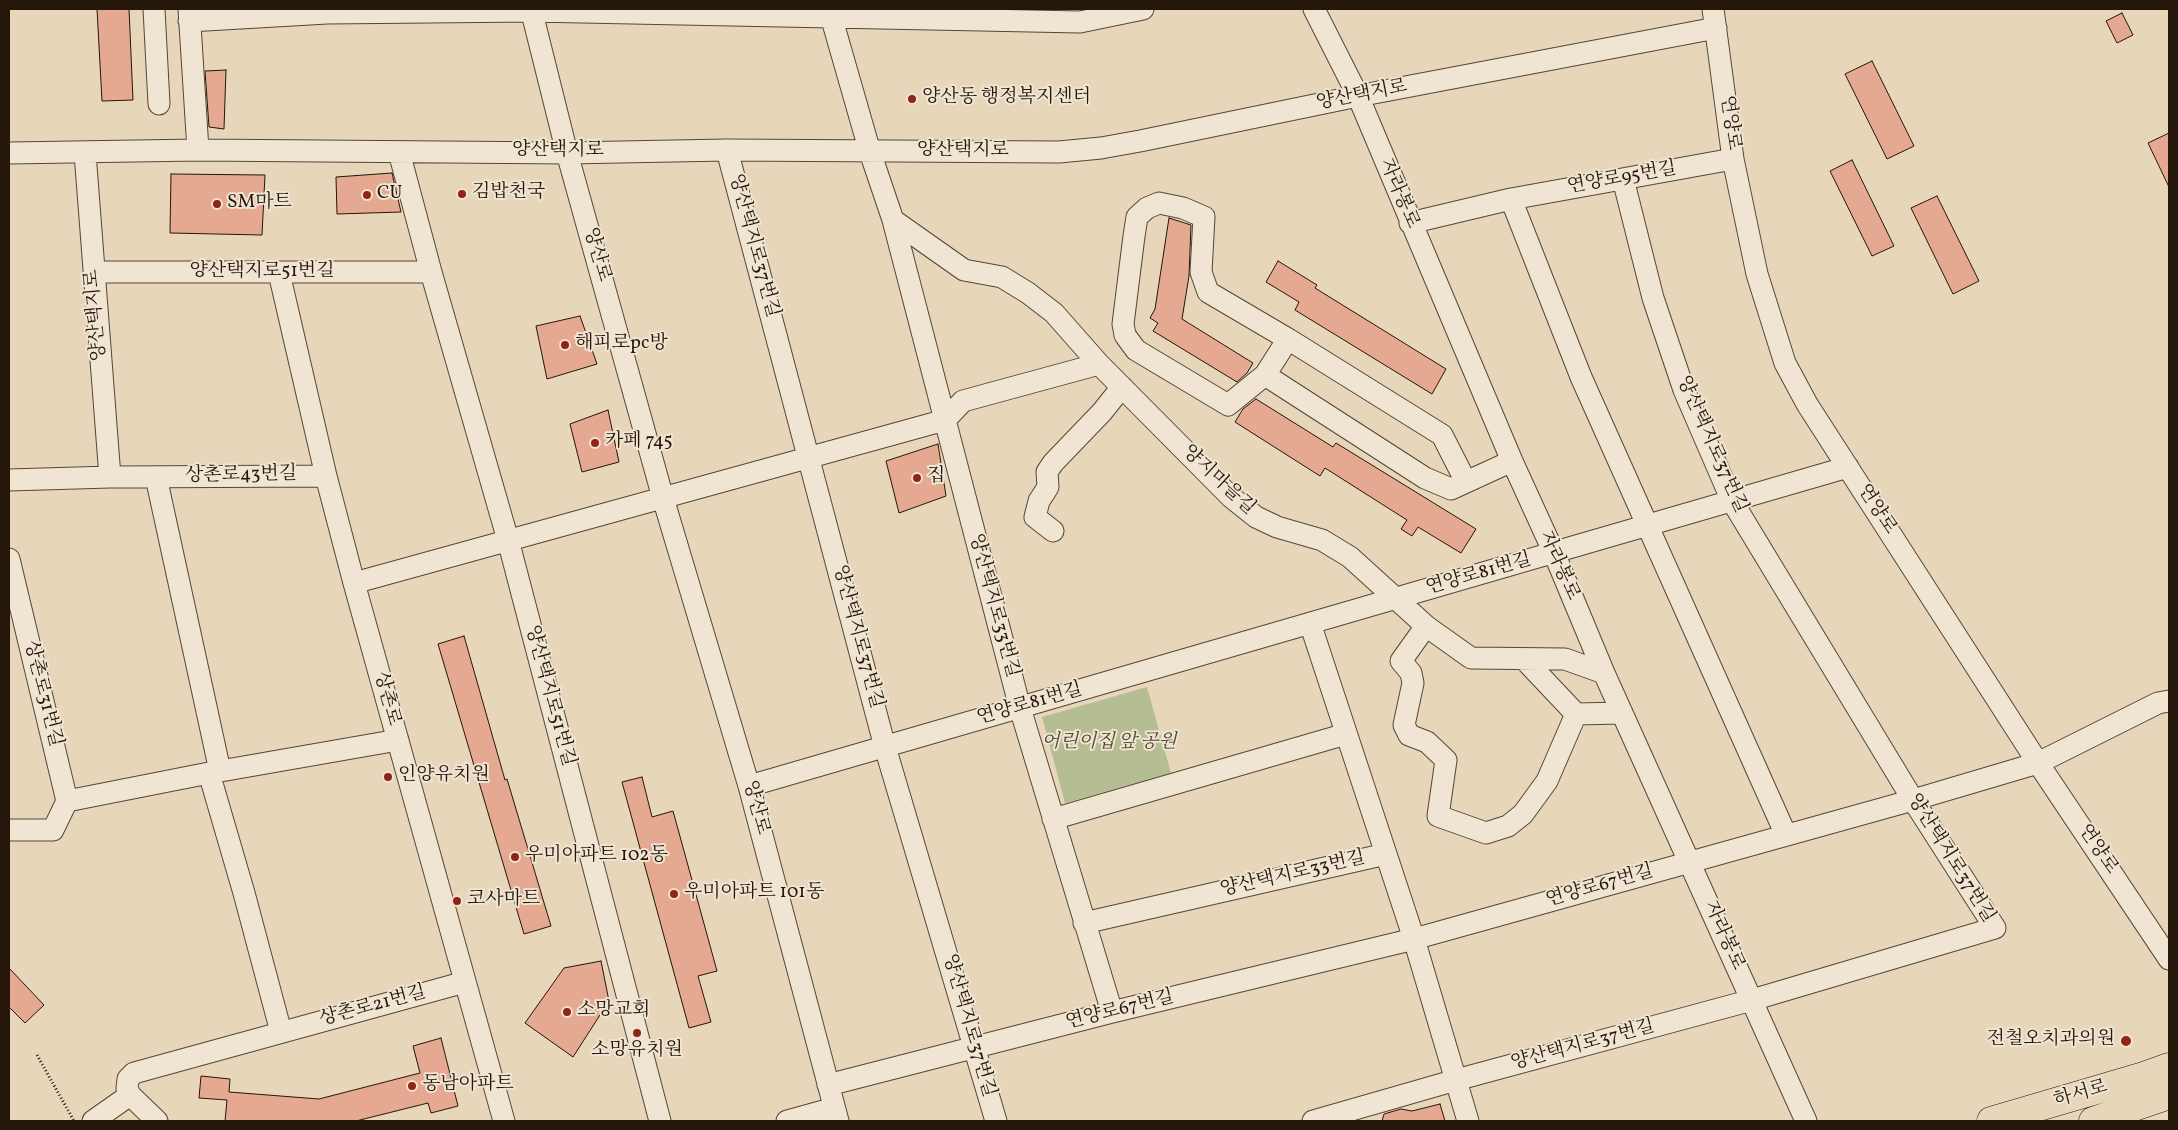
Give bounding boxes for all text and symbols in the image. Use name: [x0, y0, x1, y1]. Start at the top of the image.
street label: 양산택지로: [1315, 76, 1409, 116]
place label: 양산동 행정복지센터: [922, 88, 1091, 110]
marker: 양산동 행정복지센터: [906, 93, 918, 105]
street label: 연양로: [1714, 94, 1744, 152]
street label: 양산택지로: [512, 141, 604, 163]
street label: 양산택지로: [917, 141, 1009, 163]
street label: 자라봉로: [1373, 156, 1423, 232]
street label: 연양로95번길: [1566, 158, 1678, 200]
street label: 양산택지로37번길: [723, 172, 783, 320]
place label: 김밥천국: [472, 183, 545, 205]
place label: CU: [377, 184, 402, 206]
marker: 김밥천국: [456, 188, 468, 200]
marker: CU: [361, 189, 373, 201]
place label: SM마트: [227, 193, 292, 215]
marker: SM마트: [211, 198, 223, 210]
street label: 양산로: [577, 225, 615, 285]
street label: 양산택지로51번길: [190, 262, 334, 284]
street label: 양산택지로: [82, 268, 112, 362]
place label: 해피로pc방: [575, 334, 668, 356]
marker: 해피로pc방: [559, 339, 571, 351]
street label: 양산택지로37번길: [1671, 373, 1751, 517]
place label: 카페 745: [605, 432, 673, 454]
marker: 카페 745: [589, 437, 601, 449]
street label: 양지마을길: [1177, 441, 1259, 521]
street label: 상촌로43번길: [185, 464, 297, 488]
place label: 집: [927, 467, 945, 489]
marker: 집: [911, 472, 923, 484]
street label: 연양로: [1851, 481, 1901, 539]
street label: 자라봉로: [1533, 528, 1583, 604]
street label: 양산택지로33번길: [963, 532, 1023, 680]
street label: 연양로81번길: [1424, 549, 1534, 601]
street label: 양산택지로37번길: [827, 563, 887, 711]
street label: 양산택지로51번길: [519, 623, 579, 769]
street label: 상촌로31번길: [18, 638, 66, 750]
street label: 상촌로: [368, 669, 404, 729]
street label: 연양로81번길: [975, 679, 1085, 731]
park label: 어린이집 앞 공원: [1041, 733, 1177, 755]
place label: 인양유치원: [398, 766, 490, 788]
marker: 인양유치원: [382, 771, 394, 783]
street label: 양산로: [737, 778, 773, 838]
street label: 양산택지로37번길: [1901, 790, 1999, 928]
street label: 연양로: [2072, 821, 2122, 879]
place label: 우미아파트 102동: [525, 846, 668, 868]
street label: 양산택지로33번길: [1218, 847, 1368, 903]
marker: 우미아파트 102동: [509, 851, 521, 863]
street label: 연양로67번길: [1544, 861, 1656, 913]
place label: 우미아파트 101동: [684, 883, 824, 905]
marker: 우미아파트 101동: [668, 888, 680, 900]
place label: 코사마트: [467, 890, 540, 912]
marker: 코사마트: [451, 895, 463, 907]
street label: 자라봉로: [1698, 898, 1748, 974]
street label: 양산택지로37번길: [937, 952, 999, 1100]
street label: 상촌로21번길: [317, 982, 429, 1032]
street label: 연양로67번길: [1064, 987, 1176, 1035]
place label: 소망교회: [577, 1001, 650, 1023]
marker: 소망교회: [561, 1006, 573, 1018]
street label: 양산택지로37번길: [1509, 1016, 1657, 1076]
marker: 소망유치원: [631, 1027, 643, 1039]
place label: 전철오치과의원: [1987, 1030, 2115, 1052]
marker: 전철오치과의원: [2119, 1034, 2133, 1048]
place label: 소망유치원: [591, 1041, 683, 1063]
place label: 동남아파트: [422, 1075, 514, 1097]
street label: 하서로: [2051, 1076, 2111, 1114]
marker: 동남아파트: [406, 1080, 418, 1092]

